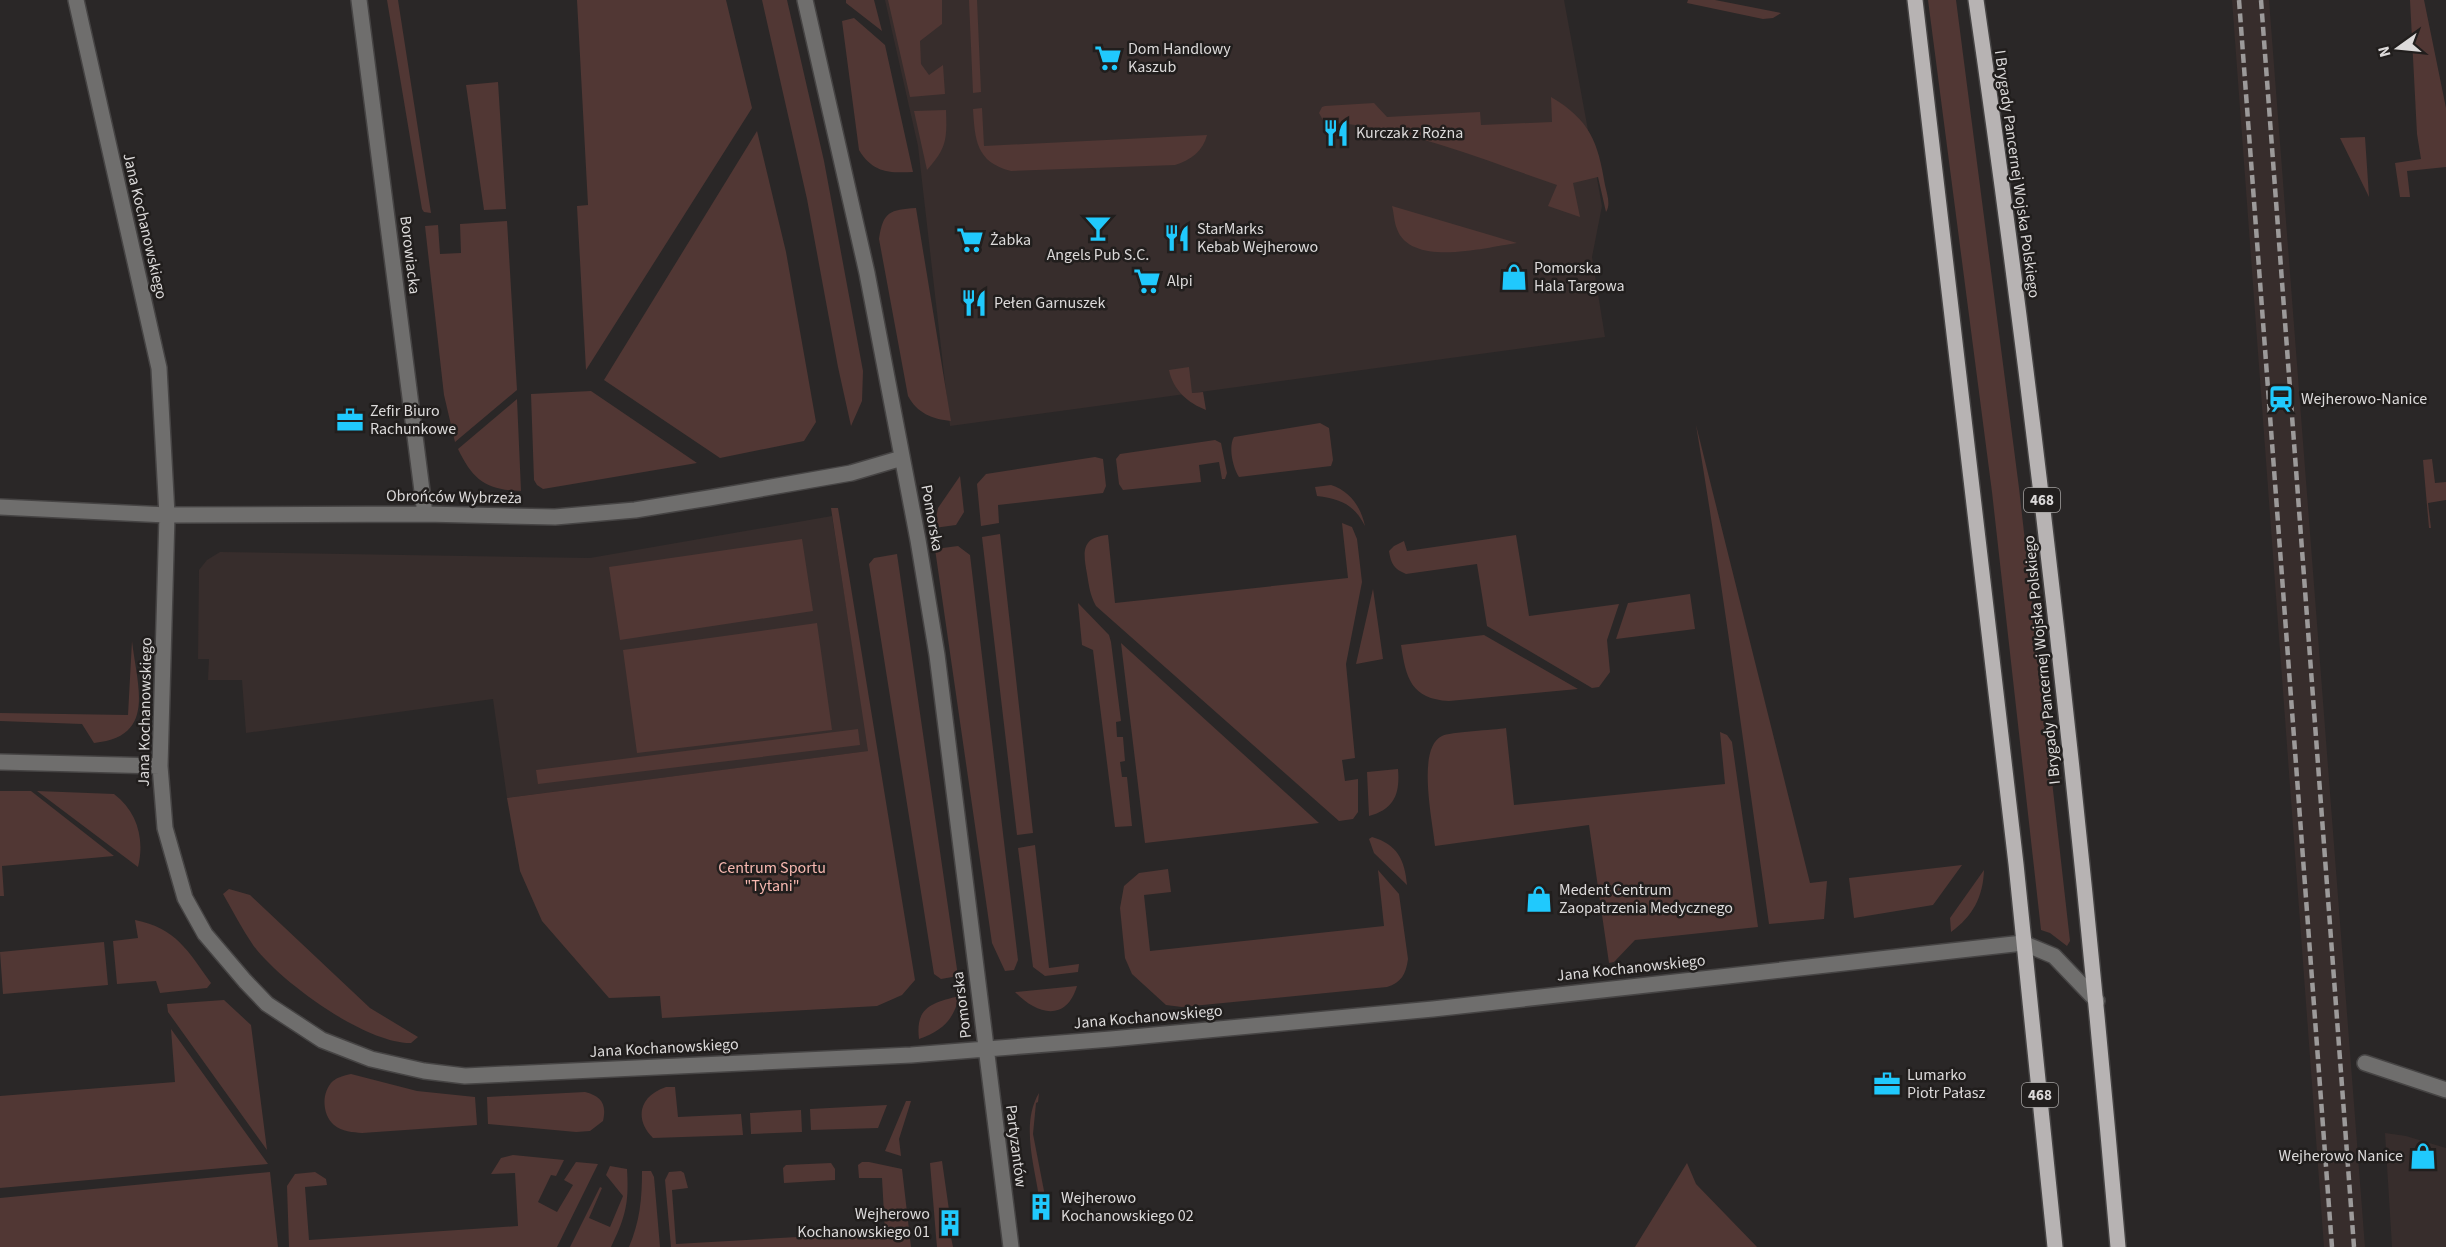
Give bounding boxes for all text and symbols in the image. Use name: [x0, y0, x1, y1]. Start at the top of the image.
north arrow: [2368, 18, 2428, 78]
place label: Dom Handlowy Kaszub: [1128, 38, 1231, 78]
supermarket icon: Dom Handlowy Kaszub: [1093, 43, 1123, 73]
text: N: [2372, 44, 2396, 60]
street label: I Brygady Pancernej Wojska Polskiego: [1989, 49, 2045, 299]
restaurant icon: Kurczak z Rożna: [1321, 118, 1351, 148]
place label: Kurczak z Rożna: [1356, 122, 1463, 144]
street label: Jana Kochanowskiego: [117, 151, 173, 301]
bar icon: Angels Pub S.C.: [1083, 213, 1113, 243]
street label: Borowiacka: [394, 215, 426, 295]
place label: StarMarks Kebab Wejherowo: [1197, 218, 1318, 258]
restaurant icon: StarMarks Kebab Wejherowo: [1162, 223, 1192, 253]
supermarket icon: Żabka: [955, 225, 985, 255]
place label: Żabka: [990, 229, 1031, 251]
place label: Angels Pub S.C.: [1047, 244, 1149, 266]
place label: Pomorska Hala Targowa: [1534, 257, 1625, 297]
shop icon: Pomorska Hala Targowa: [1499, 262, 1529, 292]
supermarket icon: Alpi: [1132, 266, 1162, 296]
place label: Alpi: [1167, 270, 1193, 292]
restaurant icon: Pełen Garnuszek: [959, 288, 989, 318]
place label: Pełen Garnuszek: [994, 292, 1105, 314]
station icon: Wejherowo-Nanice: [2266, 384, 2296, 414]
place label: Wejherowo-Nanice: [2301, 388, 2427, 410]
place label: Zefir Biuro Rachunkowe: [370, 400, 456, 440]
office icon: Zefir Biuro Rachunkowe: [335, 405, 365, 435]
street label: Pomorska: [915, 483, 949, 553]
street label: Obrońców Wybrzeża: [386, 485, 522, 509]
road number: 468: [2024, 488, 2060, 512]
street label: I Brygady Pancernej Wojska Polskiego: [2018, 534, 2066, 786]
street label: Jana Kochanowskiego: [133, 637, 157, 787]
park label: Centrum Sportu "Tytani": [718, 857, 826, 897]
place label: Medent Centrum Zaopatrzenia Medycznego: [1559, 879, 1733, 919]
shop icon: Medent Centrum Zaopatrzenia Medycznego: [1524, 884, 1554, 914]
street label: Jana Kochanowskiego: [1556, 949, 1706, 987]
street label: Pomorska: [947, 970, 977, 1040]
street label: Jana Kochanowskiego: [1073, 1000, 1223, 1034]
street label: Jana Kochanowskiego: [589, 1033, 739, 1063]
place label: Lumarko Piotr Pałasz: [1907, 1064, 1986, 1104]
office icon: Lumarko Piotr Pałasz: [1872, 1069, 1902, 1099]
road number: 468: [2022, 1083, 2058, 1107]
street label: Partyzantów: [1000, 1103, 1032, 1189]
shop icon: Wejherowo Nanice: [2408, 1141, 2438, 1171]
place label: Wejherowo Nanice: [2279, 1145, 2403, 1167]
place label: Wejherowo Kochanowskiego 02: [1061, 1187, 1194, 1227]
building icon: Wejherowo Kochanowskiego 02: [1026, 1192, 1056, 1222]
place label: Wejherowo Kochanowskiego 01: [797, 1203, 930, 1243]
building icon: Wejherowo Kochanowskiego 01: [935, 1208, 965, 1238]

